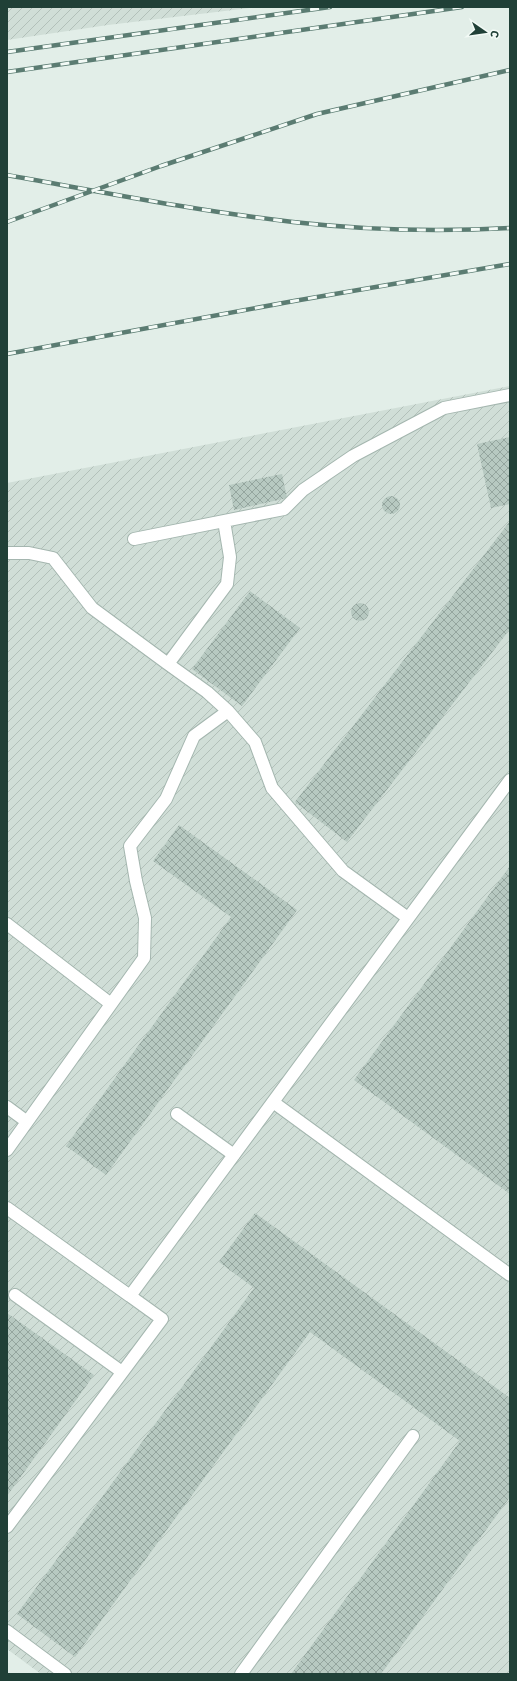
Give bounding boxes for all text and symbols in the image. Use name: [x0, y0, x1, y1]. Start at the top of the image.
north arrow: [465, 12, 505, 52]
text: С: [487, 29, 502, 39]

